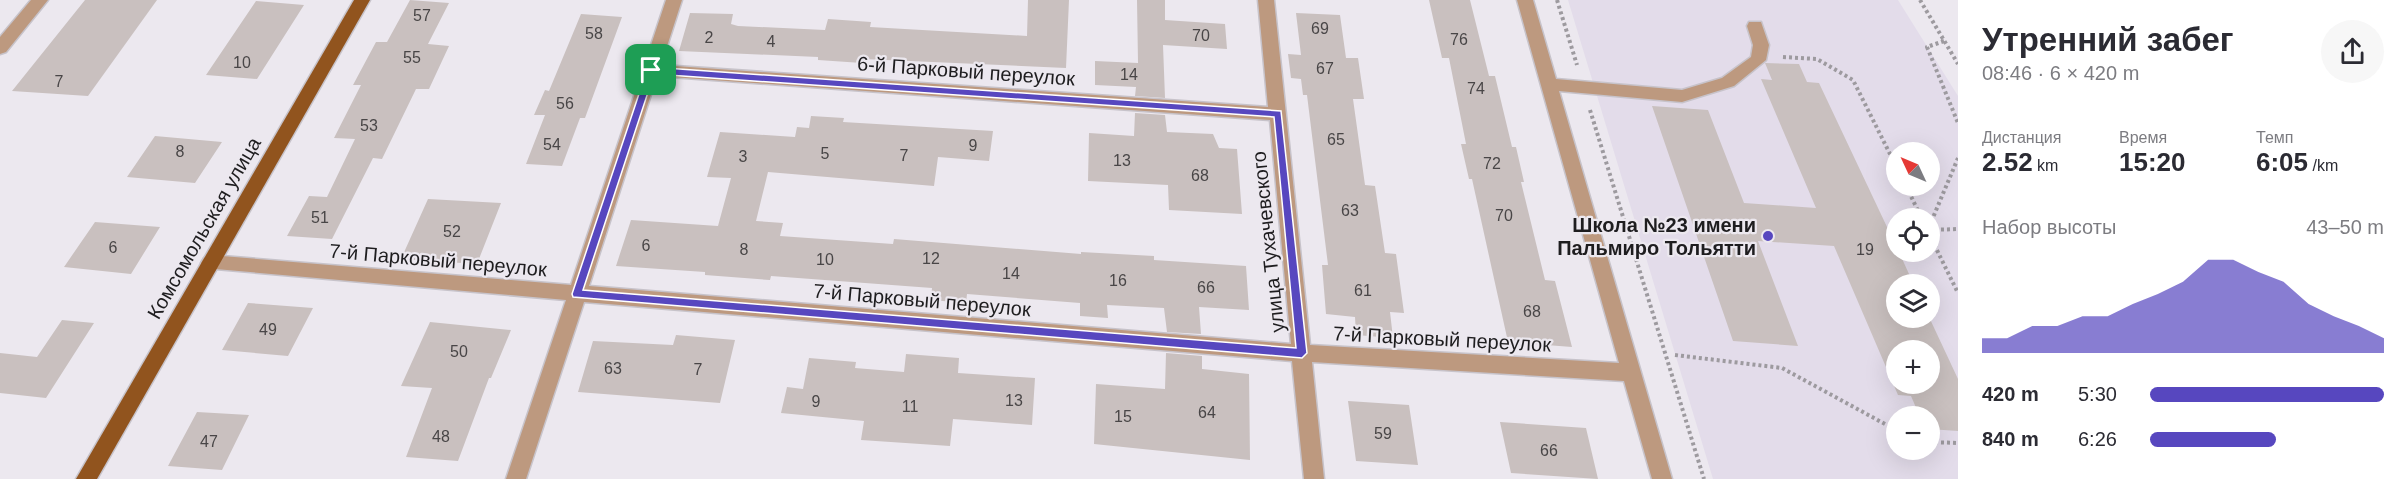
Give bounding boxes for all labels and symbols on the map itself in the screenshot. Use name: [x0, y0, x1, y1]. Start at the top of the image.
house number: 57: [413, 7, 431, 24]
house number: 69: [1311, 20, 1329, 37]
house number: 58: [585, 25, 603, 42]
house number: 70: [1192, 27, 1210, 44]
house number: 2: [705, 29, 714, 46]
house number: 76: [1450, 31, 1468, 48]
house number: 4: [767, 33, 776, 50]
pin: [625, 44, 676, 95]
house number: 55: [403, 49, 421, 66]
street label: 6-й Парковый переулок: [856, 52, 1076, 90]
house number: 10: [233, 54, 251, 71]
house number: 67: [1316, 60, 1334, 77]
house number: 14: [1120, 66, 1138, 83]
house number: 7: [55, 73, 64, 90]
house number: 74: [1467, 80, 1485, 97]
house number: 56: [556, 95, 574, 112]
house number: 53: [360, 117, 378, 134]
house number: 65: [1327, 131, 1345, 148]
street label: Комсомольская улица: [143, 133, 265, 323]
house number: 54: [543, 136, 561, 153]
house number: 9: [969, 137, 978, 154]
north arrow: [1886, 142, 1940, 196]
house number: 8: [176, 143, 185, 160]
house number: 5: [821, 145, 830, 162]
house number: 7: [900, 147, 909, 164]
house number: 3: [739, 148, 748, 165]
street label: улица Тухачевского: [1248, 150, 1288, 334]
house number: 13: [1113, 152, 1131, 169]
house number: 72: [1483, 155, 1501, 172]
house number: 68: [1191, 167, 1209, 184]
house number: 63: [1341, 202, 1359, 219]
house number: 70: [1495, 207, 1513, 224]
house number: 51: [311, 209, 329, 226]
place label: Школа №23 имени Пальмиро Тольятти: [1557, 214, 1756, 259]
house number: 52: [443, 223, 461, 240]
marker: Школа №23 имени Пальмиро Тольятти: [1761, 229, 1775, 243]
house number: 6: [642, 237, 651, 254]
house number: 6: [109, 239, 118, 256]
street label: 7-й Парковый переулок: [328, 240, 548, 280]
house number: 8: [740, 241, 749, 258]
house number: 19: [1856, 241, 1874, 258]
house number: 12: [922, 250, 940, 267]
house number: 10: [816, 251, 834, 268]
house number: 14: [1002, 265, 1020, 282]
house number: 16: [1109, 272, 1127, 289]
house number: 66: [1197, 279, 1215, 296]
street label: 7-й Парковый переулок: [812, 280, 1032, 320]
house number: 61: [1354, 282, 1372, 299]
house number: 68: [1523, 303, 1541, 320]
house number: 49: [259, 321, 277, 338]
street label: 7-й Парковый переулок: [1332, 322, 1552, 356]
house number: 50: [450, 343, 468, 360]
house number: 63: [604, 360, 622, 377]
house number: 7: [694, 361, 703, 378]
house number: 13: [1005, 392, 1023, 409]
house number: 9: [812, 393, 821, 410]
house number: 11: [902, 398, 918, 415]
house number: 64: [1198, 404, 1216, 421]
house number: 15: [1114, 408, 1132, 425]
house number: 59: [1374, 425, 1392, 442]
house number: 48: [432, 428, 450, 445]
house number: 47: [200, 433, 218, 450]
house number: 66: [1540, 442, 1558, 459]

